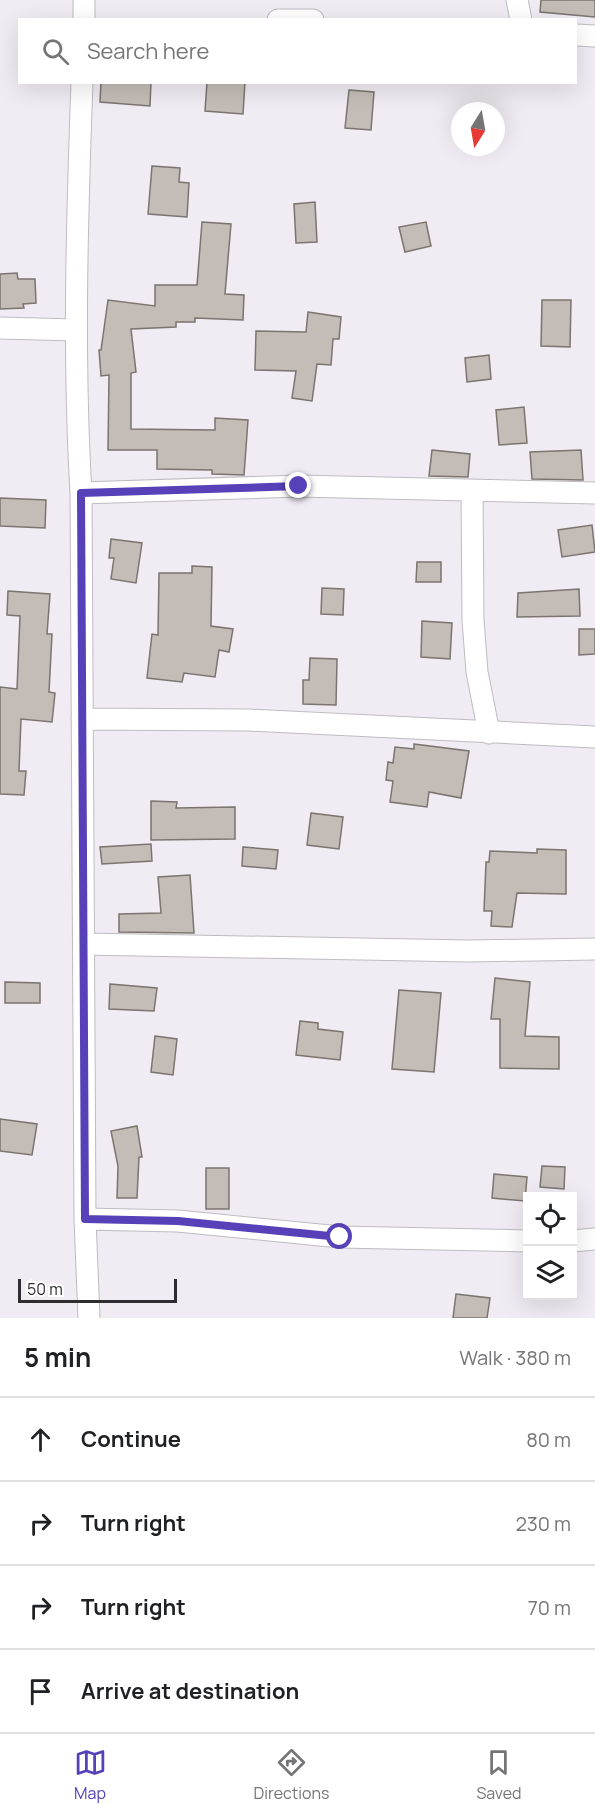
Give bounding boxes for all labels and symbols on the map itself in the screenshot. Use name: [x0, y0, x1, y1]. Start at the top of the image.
north arrow: [451, 102, 505, 156]
route end: [285, 472, 311, 498]
route start: [326, 1223, 352, 1249]
scale bar: [18, 1276, 177, 1304]

